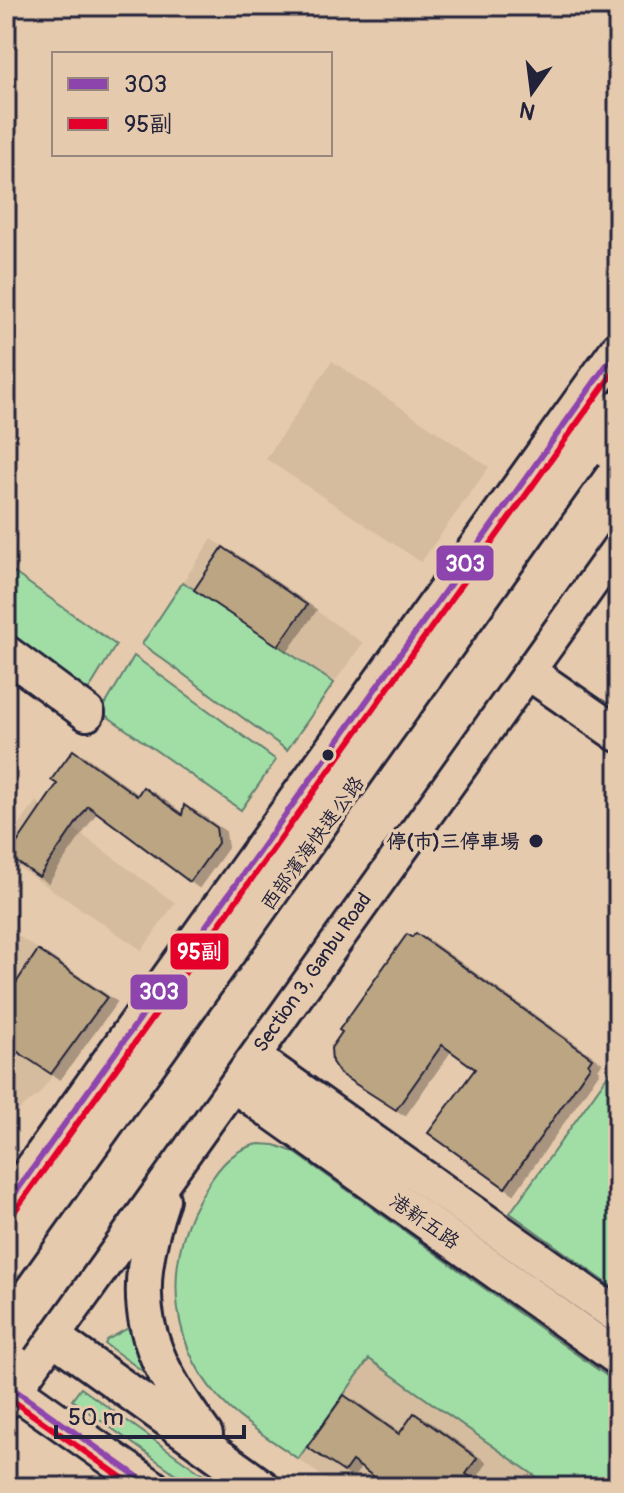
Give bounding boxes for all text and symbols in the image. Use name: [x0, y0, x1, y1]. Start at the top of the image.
legend: [52, 52, 332, 156]
north arrow: [492, 52, 572, 132]
text: 303: [124, 70, 167, 99]
text: N: [517, 95, 538, 126]
text: 95副: [124, 110, 173, 139]
line badge: 303: [435, 544, 495, 582]
text: 303: [445, 550, 485, 578]
unlabelled marker: [320, 747, 336, 763]
street label: 西部濱海快速公路: [255, 770, 370, 915]
place label: 停(市)三停車場: [387, 829, 520, 854]
marker: 停(市)三停車場: [527, 832, 545, 850]
street label: Section 3, Ganbu Road: [248, 888, 377, 1057]
line badge: 95副: [169, 932, 230, 971]
text: 95副: [177, 938, 223, 966]
line badge: 303: [129, 973, 189, 1011]
text: 303: [139, 978, 179, 1006]
street label: 港新五路: [385, 1188, 465, 1255]
scale bar: [56, 1389, 244, 1439]
text: 50 m: [68, 1403, 124, 1432]

